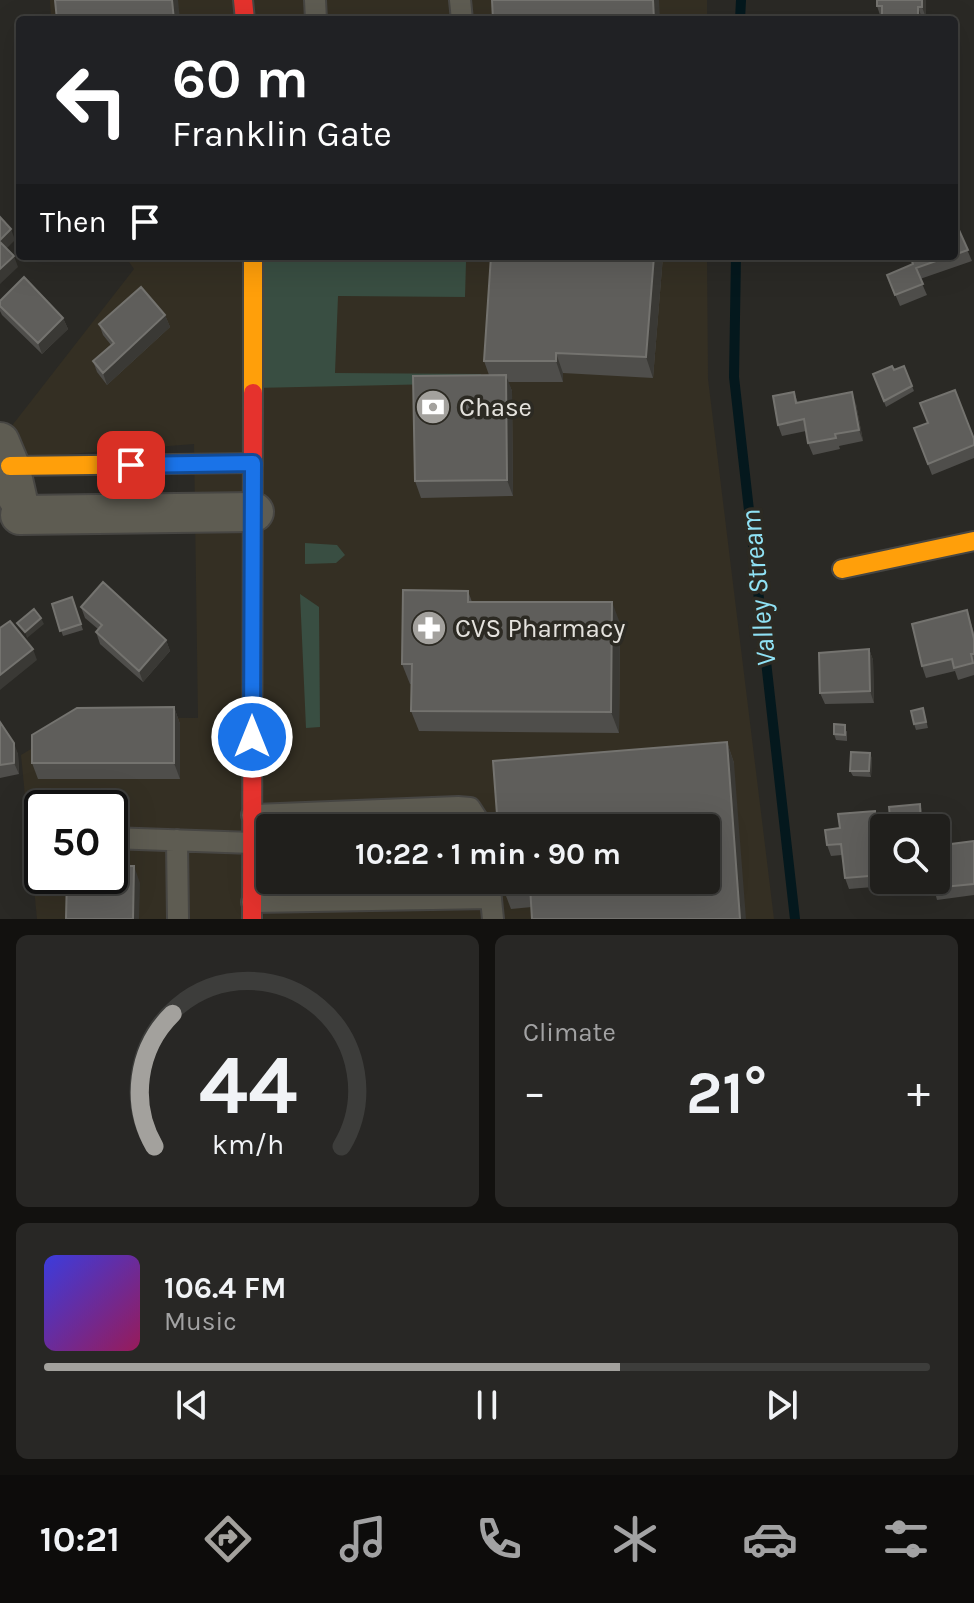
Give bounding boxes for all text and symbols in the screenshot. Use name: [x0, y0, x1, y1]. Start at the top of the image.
text: 60 m: [172, 46, 309, 111]
icon: left: [40, 48, 144, 152]
text: Franklin Gate: [172, 113, 392, 155]
icon: arrive: [123, 200, 167, 244]
text: Then: [40, 204, 107, 240]
bank icon: Chase: [414, 388, 452, 426]
place label: Chase: [459, 392, 532, 423]
pin: [97, 431, 165, 499]
icon: arrive: [109, 443, 153, 487]
water label: Valley Stream: [733, 508, 783, 668]
pharmacy icon: CVS Pharmacy: [410, 609, 448, 647]
place label: CVS Pharmacy: [455, 613, 625, 644]
position arrow: [210, 695, 294, 779]
speed limit sign: 50: [24, 790, 128, 894]
map controls: [870, 814, 950, 894]
button: search: [870, 814, 950, 894]
text: 10:22 · 1 min · 90 m: [355, 836, 621, 872]
text: Climate: [523, 1017, 616, 1048]
text: 44: [198, 1037, 297, 1134]
text: 21°: [686, 1058, 767, 1128]
text: −: [523, 1067, 546, 1118]
text: +: [907, 1067, 930, 1118]
text: km/h: [211, 1128, 284, 1161]
text: 106.4 FM: [164, 1270, 286, 1306]
text: Music: [164, 1306, 237, 1337]
icon: previous: [170, 1383, 214, 1427]
icon: pause: [465, 1383, 509, 1427]
icon: next: [760, 1383, 804, 1427]
icon: directions: [200, 1511, 256, 1567]
icon: music: [335, 1511, 391, 1567]
icon: phone: [471, 1511, 527, 1567]
icon: climate: [607, 1511, 663, 1567]
icon: car: [742, 1511, 798, 1567]
icon: filters: [878, 1511, 934, 1567]
text: 10:21: [40, 1518, 120, 1560]

